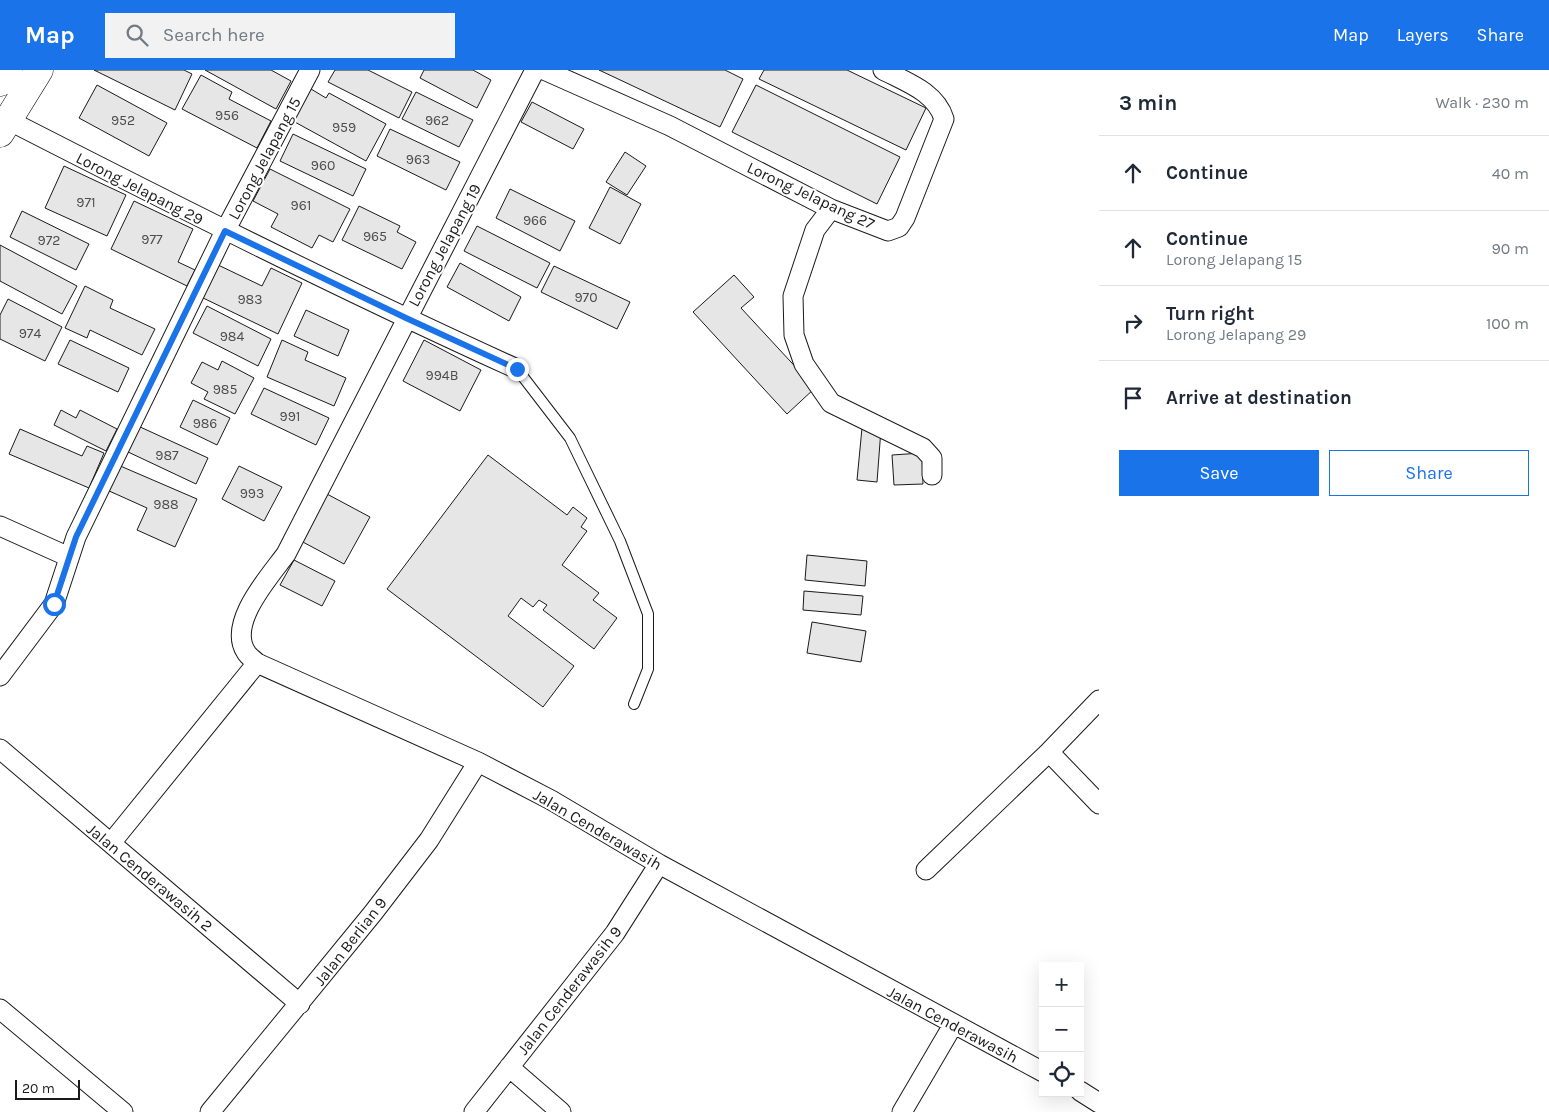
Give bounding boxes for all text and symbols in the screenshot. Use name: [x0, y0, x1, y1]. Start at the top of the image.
search box: [105, 13, 455, 58]
text: Map: [25, 21, 75, 49]
icon: search: [123, 21, 151, 49]
text: Search here: [163, 24, 265, 46]
text: Map: [1333, 24, 1369, 46]
text: Layers: [1397, 24, 1449, 46]
text: Share: [1477, 24, 1524, 46]
text: 3 min: [1119, 91, 1177, 115]
text: Walk · 230 m: [1435, 93, 1529, 112]
street label: Lorong Jelapang 15: [224, 94, 305, 223]
house number: 956: [215, 107, 239, 124]
house number: 952: [111, 112, 135, 129]
house number: 962: [425, 112, 449, 129]
house number: 959: [332, 119, 356, 136]
street label: Lorong Jelapang 29: [73, 148, 207, 229]
house number: 963: [406, 151, 430, 168]
house number: 960: [311, 157, 335, 174]
street label: Lorong Jelapang 27: [744, 158, 878, 234]
icon: ahead: [1119, 159, 1147, 187]
text: Continue: [1166, 162, 1248, 184]
text: 40 m: [1492, 164, 1529, 183]
street label: Lorong Jelapang 19: [404, 181, 485, 310]
house number: 971: [76, 194, 96, 211]
house number: 961: [291, 197, 311, 214]
house number: 966: [523, 212, 547, 229]
house number: 965: [363, 228, 387, 245]
text: Continue: [1166, 228, 1248, 250]
house number: 977: [141, 231, 163, 248]
house number: 972: [38, 232, 60, 249]
icon: ahead: [1119, 234, 1147, 262]
text: 90 m: [1491, 239, 1529, 258]
text: Lorong Jelapang 15: [1166, 250, 1302, 269]
house number: 970: [574, 289, 598, 306]
house number: 983: [238, 291, 263, 308]
text: Turn right: [1166, 303, 1255, 325]
icon: right: [1119, 309, 1147, 337]
text: 100 m: [1486, 314, 1529, 333]
house number: 974: [19, 325, 41, 342]
text: Lorong Jelapang 29: [1166, 325, 1306, 344]
house number: 984: [220, 328, 244, 345]
route end: [506, 358, 529, 381]
house number: 994B: [426, 367, 458, 384]
house number: 985: [213, 381, 237, 398]
icon: arrive: [1119, 384, 1147, 412]
text: Arrive at destination: [1166, 387, 1352, 409]
house number: 991: [280, 408, 300, 425]
house number: 986: [193, 415, 217, 432]
house number: 987: [155, 447, 179, 464]
button: Save: [1119, 450, 1319, 496]
button: Share: [1329, 450, 1529, 496]
house number: 993: [240, 485, 264, 502]
house number: 988: [153, 496, 179, 513]
route start: [43, 593, 66, 616]
street label: Jalan Cenderawasih: [530, 785, 665, 874]
street label: Jalan Cenderawasih 2: [83, 819, 216, 936]
street label: Jalan Berlian 9: [310, 893, 391, 989]
street label: Jalan Cenderawasih 9: [513, 922, 626, 1059]
map controls: [1039, 962, 1084, 1097]
button: +: [1039, 962, 1084, 1007]
street label: Jalan Cenderawasih: [884, 982, 1021, 1067]
button: −: [1039, 1007, 1084, 1052]
button: locate: [1039, 1052, 1084, 1097]
scale bar: [15, 1077, 80, 1100]
text: 20 m: [22, 1080, 55, 1097]

